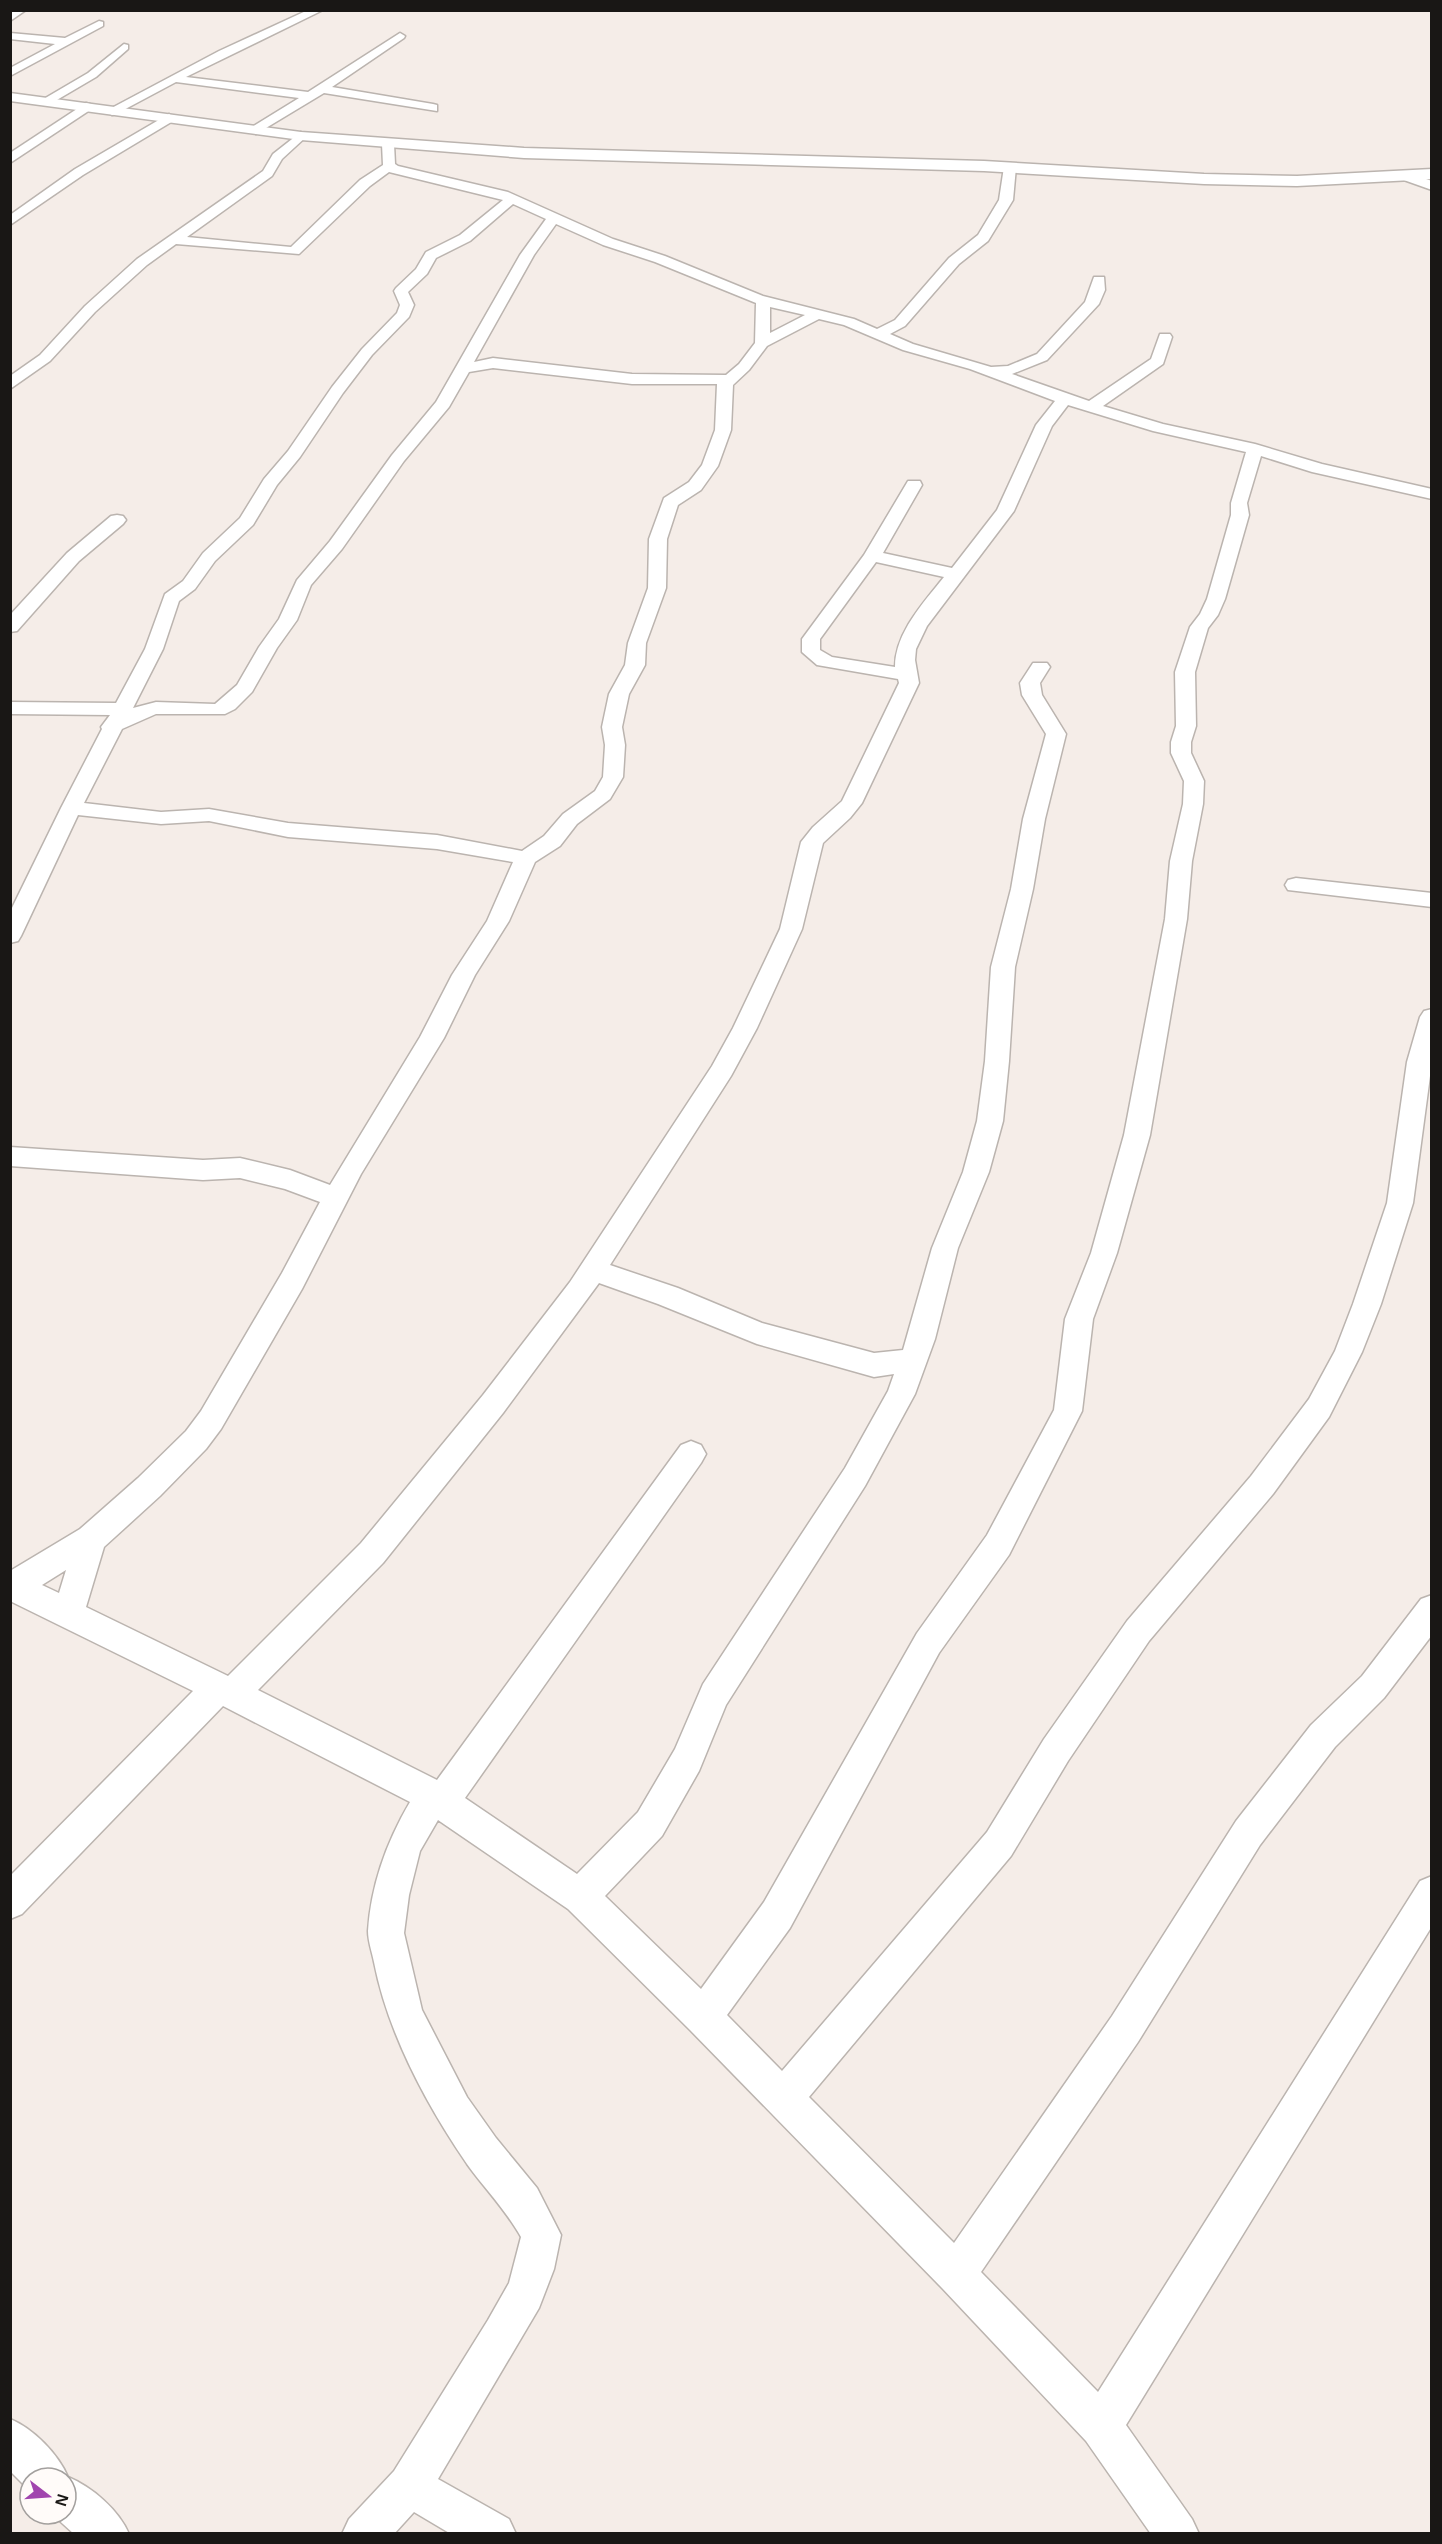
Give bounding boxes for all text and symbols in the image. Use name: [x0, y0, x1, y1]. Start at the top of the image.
north arrow: [18, 2466, 78, 2526]
text: N: [52, 2492, 72, 2508]

